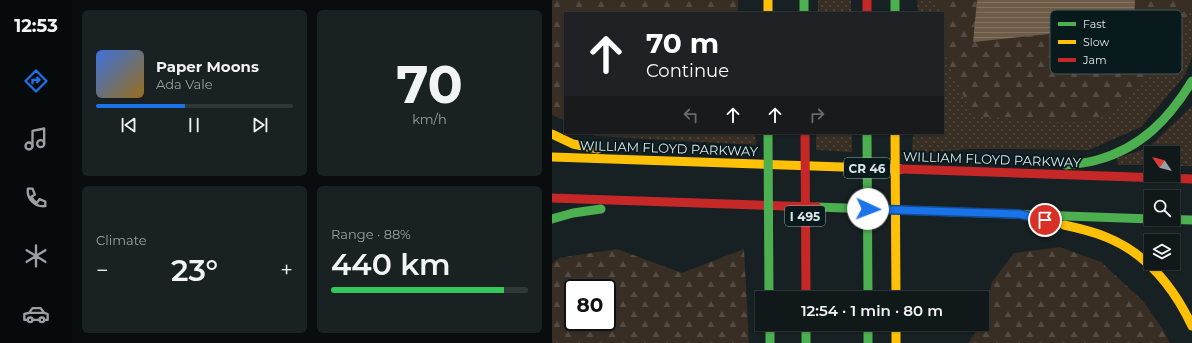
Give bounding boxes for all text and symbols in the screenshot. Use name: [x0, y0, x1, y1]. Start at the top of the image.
legend: [1050, 10, 1182, 74]
text: 12:53: [14, 15, 58, 37]
text: Fast: [1083, 17, 1107, 31]
text: 70 m: [646, 26, 719, 60]
icon: ahead: [580, 28, 632, 80]
text: Slow: [1083, 35, 1109, 49]
text: 70: [396, 53, 463, 116]
text: Jam: [1082, 53, 1107, 67]
text: Paper Moons: [156, 57, 259, 76]
text: Continue: [646, 60, 729, 82]
icon: directions: [22, 67, 50, 95]
text: Ada Vale: [156, 76, 213, 92]
icon: left: [680, 104, 702, 126]
icon: ahead: [722, 104, 744, 126]
icon: ahead: [764, 104, 786, 126]
icon: right: [806, 104, 828, 126]
text: km/h: [412, 111, 447, 127]
icon: previous: [118, 114, 140, 136]
icon: pause: [183, 114, 205, 136]
icon: next: [249, 114, 271, 136]
icon: music: [22, 125, 50, 153]
street label: WILLIAM FLOYD PARKWAY: [580, 137, 759, 159]
north arrow: [1144, 146, 1180, 182]
map controls: [1144, 146, 1180, 270]
street label: WILLIAM FLOYD PARKWAY: [903, 148, 1082, 170]
road number: CR 46: [844, 158, 890, 178]
icon: phone: [22, 184, 50, 212]
position arrow: [847, 188, 889, 230]
button: search: [1144, 190, 1180, 226]
pin: [1028, 203, 1062, 237]
road number: I 495: [785, 206, 825, 226]
icon: arrive: [1034, 209, 1056, 231]
text: Range · 88%: [331, 226, 411, 242]
text: Climate: [96, 232, 147, 248]
button: layers: [1144, 234, 1180, 270]
icon: climate: [22, 242, 50, 270]
text: 440 km: [331, 246, 451, 283]
text: 23°: [171, 252, 218, 289]
text: −: [96, 257, 109, 284]
text: +: [280, 257, 293, 284]
speed limit sign: 80: [564, 279, 616, 331]
icon: car: [22, 300, 50, 328]
text: 12:54 · 1 min · 80 m: [801, 301, 943, 320]

